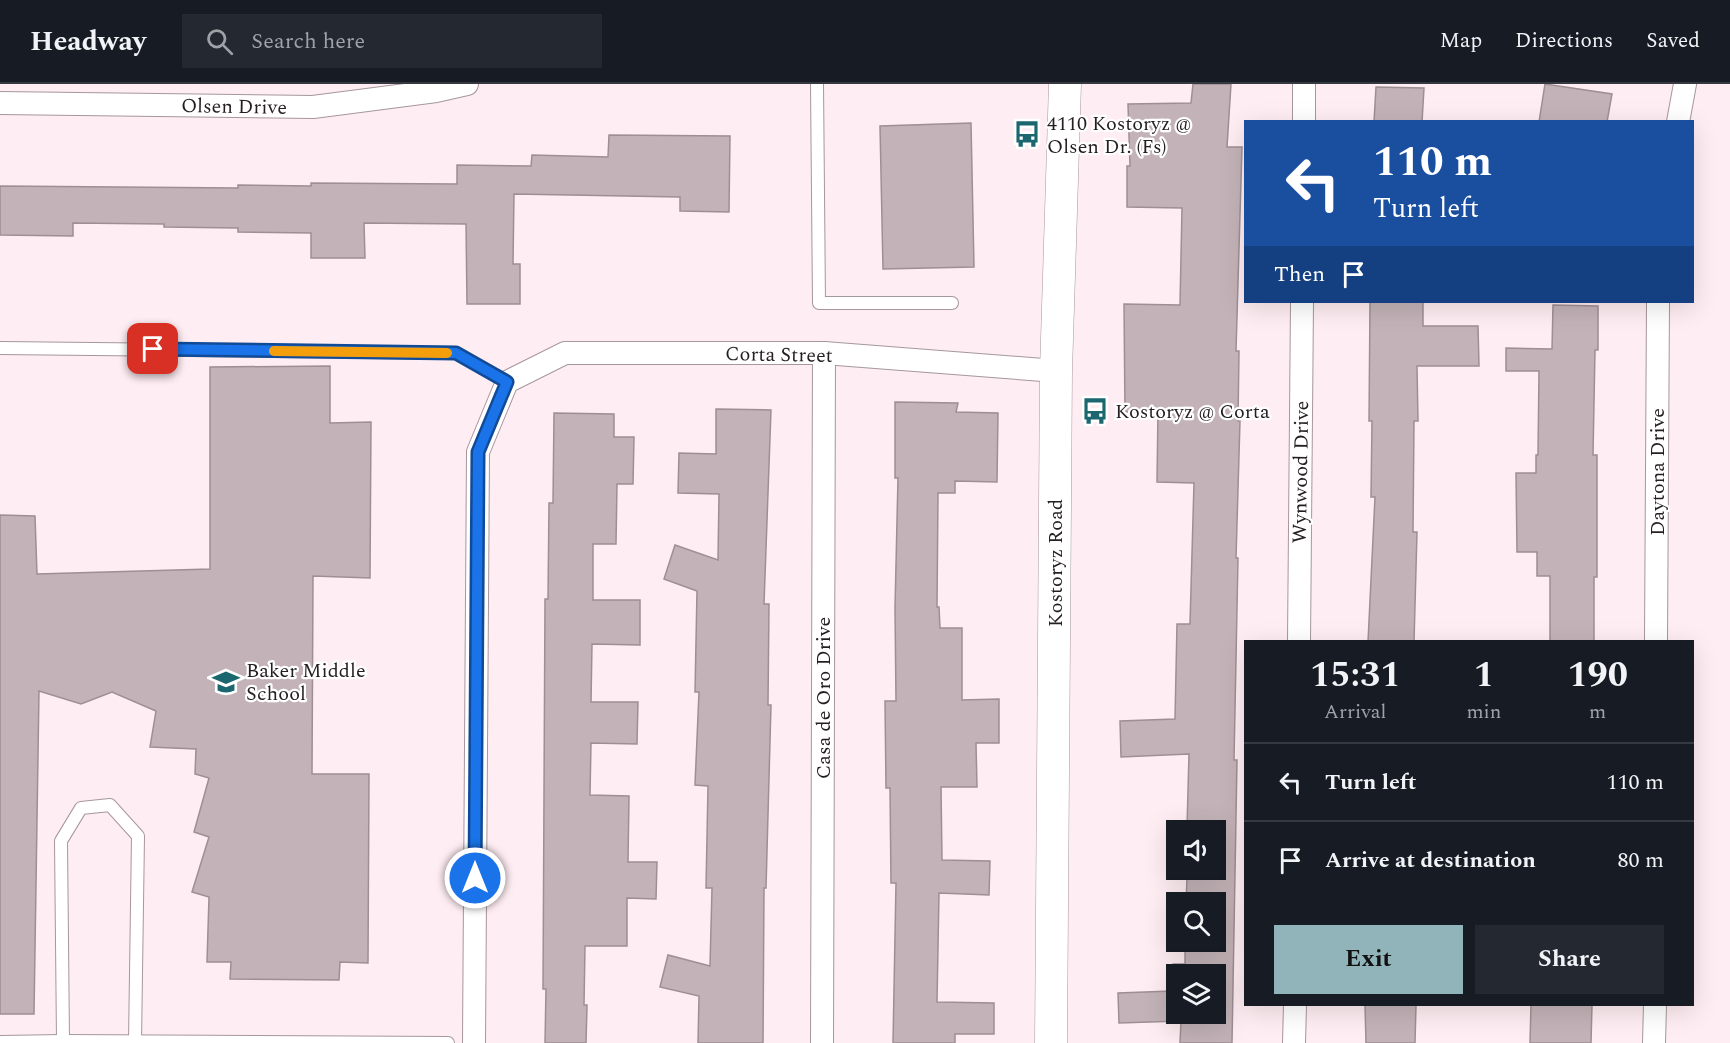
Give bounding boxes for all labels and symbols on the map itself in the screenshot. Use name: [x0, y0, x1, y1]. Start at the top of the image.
street label: Olsen Drive: [181, 91, 287, 123]
place label: 4110 Kostoryz @ Olsen Dr. (Fs): [1047, 109, 1192, 162]
bus stop icon: 4110 Kostoryz @ Olsen Dr. (Fs): [1012, 119, 1042, 149]
pin: [127, 323, 178, 374]
street label: Corta Street: [725, 339, 833, 371]
bus stop icon: Kostoryz @ Corta: [1080, 396, 1110, 426]
place label: Kostoryz @ Corta: [1115, 397, 1270, 427]
street label: Wynwood Drive: [1285, 400, 1317, 544]
street label: Daytona Drive: [1643, 408, 1673, 536]
street label: Kostoryz Road: [1041, 499, 1071, 627]
street label: Casa de Oro Drive: [809, 617, 839, 779]
place label: Baker Middle School: [246, 656, 366, 709]
school or university icon: Baker Middle School: [211, 667, 241, 697]
position arrow: [443, 846, 507, 910]

